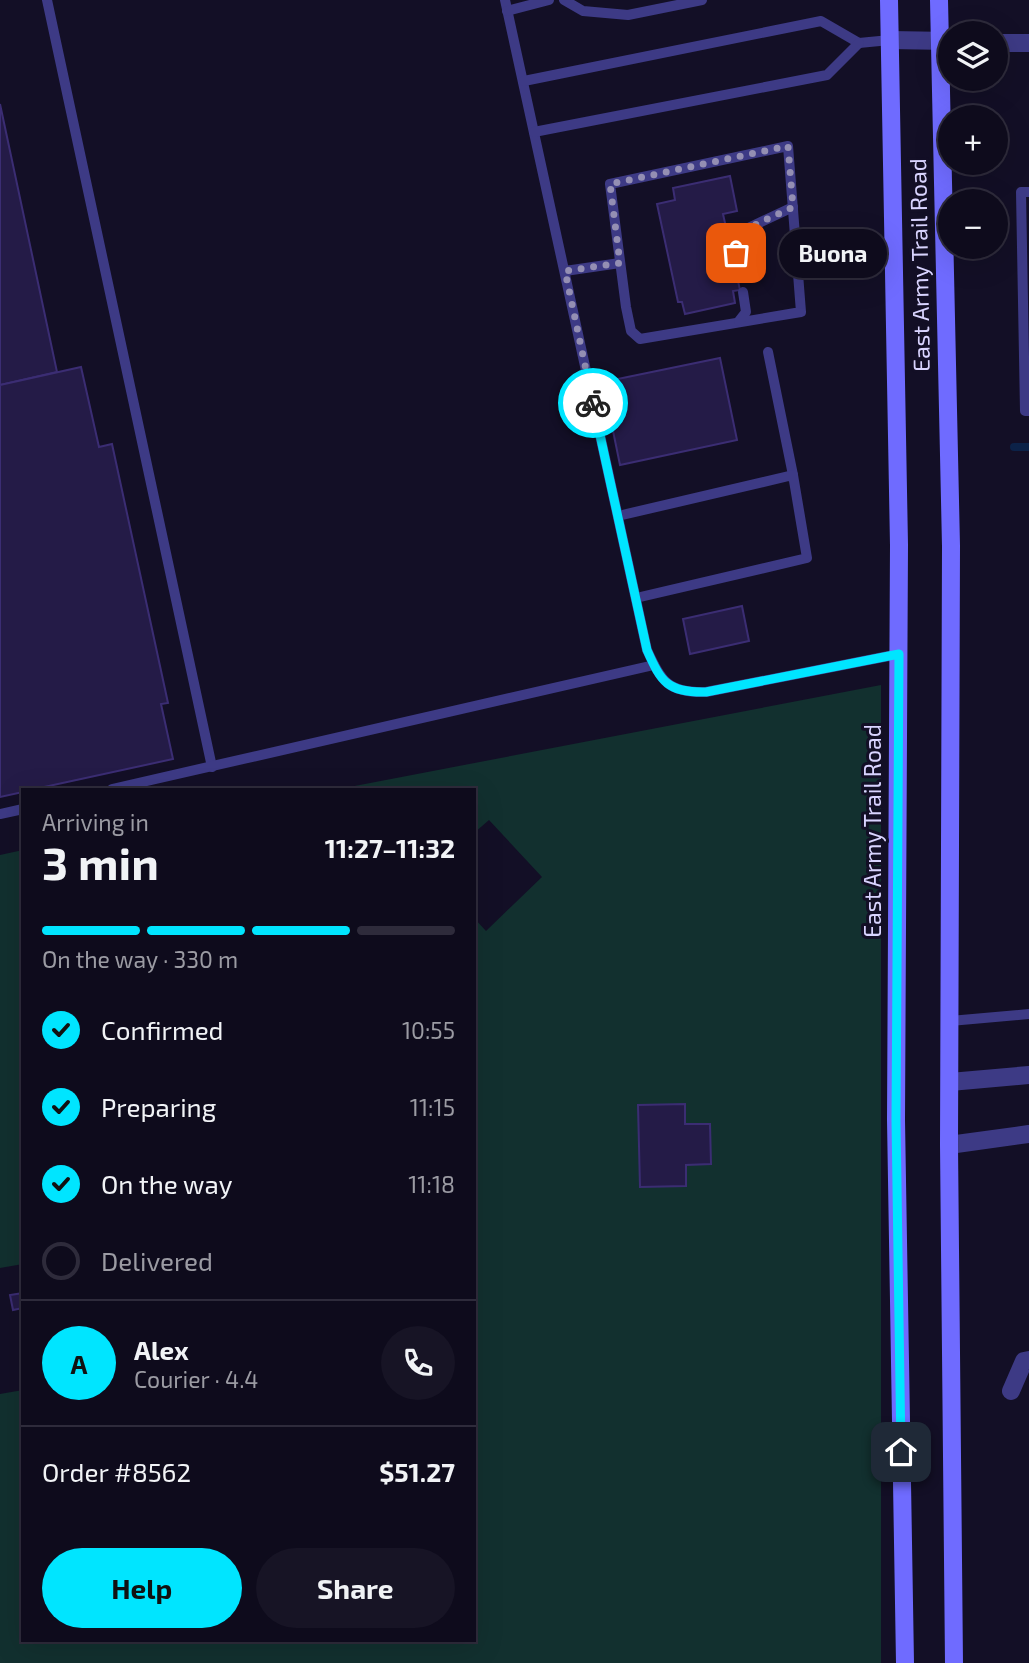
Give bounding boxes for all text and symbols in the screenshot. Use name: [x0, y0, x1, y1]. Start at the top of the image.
map controls: [938, 21, 1008, 259]
button: layers: [938, 21, 1008, 91]
button: +: [938, 105, 1008, 175]
street label: East Army Trail Road: [903, 158, 935, 372]
button: −: [938, 189, 1008, 259]
pin: [706, 223, 766, 283]
callout: Buona: [778, 229, 886, 278]
icon: bag: [717, 234, 755, 272]
text: Buona: [799, 239, 867, 267]
courier: [558, 368, 628, 438]
icon: bike: [574, 384, 612, 422]
street label: East Army Trail Road: [858, 724, 886, 938]
text: Arriving in: [42, 808, 149, 836]
text: 11:27–11:32: [325, 832, 455, 863]
text: 3 min: [42, 834, 159, 889]
text: On the way · 330 m: [42, 945, 238, 973]
icon: check: [42, 1011, 80, 1049]
text: Confirmed: [101, 1014, 224, 1045]
text: 10:55: [402, 1016, 455, 1044]
icon: check: [42, 1088, 80, 1126]
text: Preparing: [101, 1091, 216, 1122]
text: 11:15: [410, 1093, 455, 1121]
icon: check: [42, 1165, 80, 1203]
text: On the way: [101, 1168, 232, 1199]
text: 11:18: [408, 1170, 455, 1198]
text: Delivered: [101, 1245, 213, 1276]
button: phone: [381, 1326, 455, 1400]
text: Alex: [134, 1334, 189, 1365]
text: A: [71, 1348, 87, 1379]
text: Courier · 4.4: [134, 1365, 258, 1393]
pin: [871, 1422, 931, 1482]
icon: home: [882, 1433, 920, 1471]
text: Order #8562: [42, 1456, 191, 1487]
text: $51.27: [379, 1456, 455, 1487]
button: Help: [42, 1548, 242, 1628]
button: Share: [256, 1548, 455, 1628]

